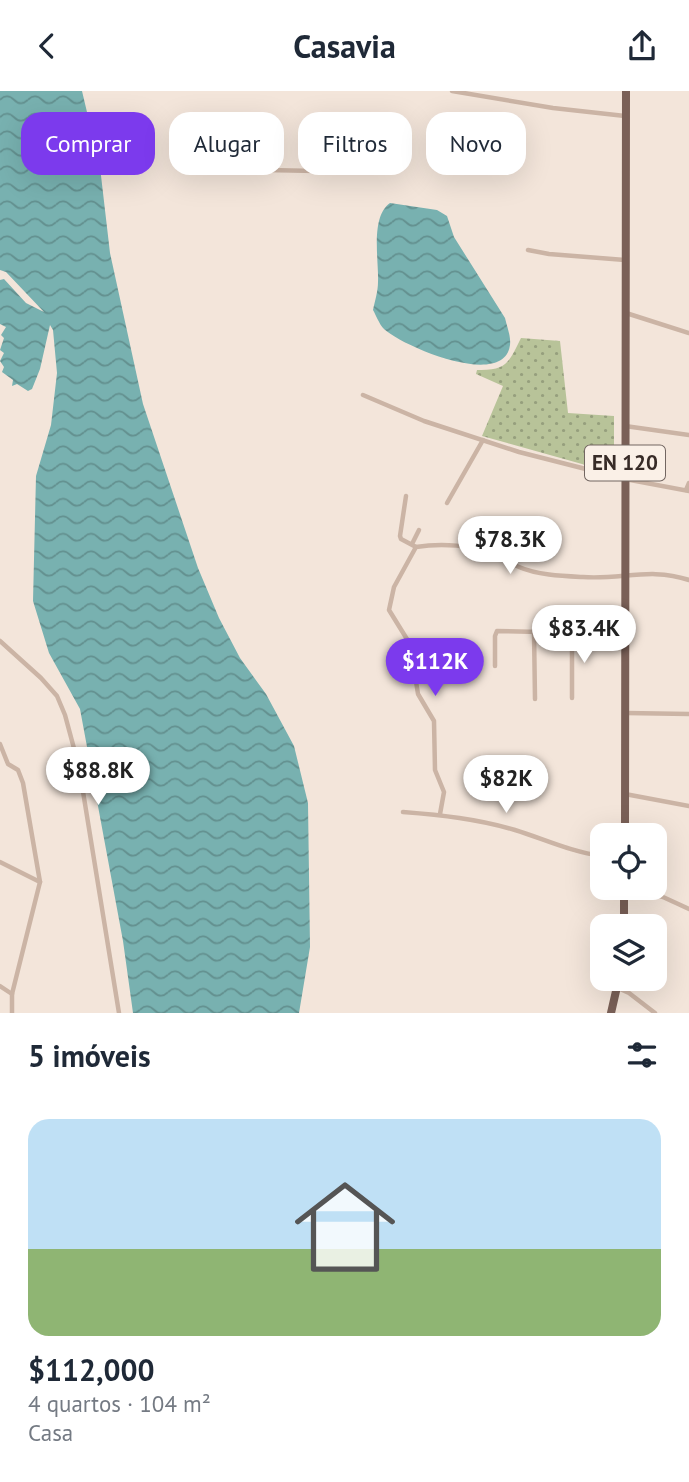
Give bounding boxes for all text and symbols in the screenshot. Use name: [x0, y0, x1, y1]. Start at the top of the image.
text: Casavia: [293, 25, 396, 67]
icon: back: [28, 27, 66, 65]
icon: share: [623, 27, 661, 65]
chip: Comprar: [21, 112, 155, 175]
chip: Alugar: [169, 112, 284, 175]
chip: Filtros: [298, 112, 412, 175]
chip: Novo: [426, 112, 526, 175]
road number: EN 120: [585, 445, 665, 481]
pin: $78.3K: [453, 517, 567, 576]
text: $78.3K: [474, 524, 546, 553]
pin: $83.4K: [527, 605, 641, 665]
text: $83.4K: [548, 613, 620, 642]
pin: $112K: [386, 639, 484, 698]
text: $112K: [402, 646, 468, 675]
pin: $88.8K: [41, 747, 155, 807]
text: $88.8K: [62, 755, 134, 784]
pin: $82K: [465, 755, 547, 815]
text: $82K: [479, 763, 533, 792]
map controls: [590, 823, 667, 991]
button: locate: [590, 823, 667, 900]
button: layers: [590, 914, 667, 991]
text: 5 imóveis: [28, 1036, 151, 1075]
icon: filters: [623, 1036, 661, 1074]
icon: home: [282, 1164, 408, 1290]
text: $112,000: [28, 1350, 155, 1389]
text: 4 quartos · 104 m²: [28, 1389, 211, 1418]
text: Casa: [28, 1418, 73, 1447]

